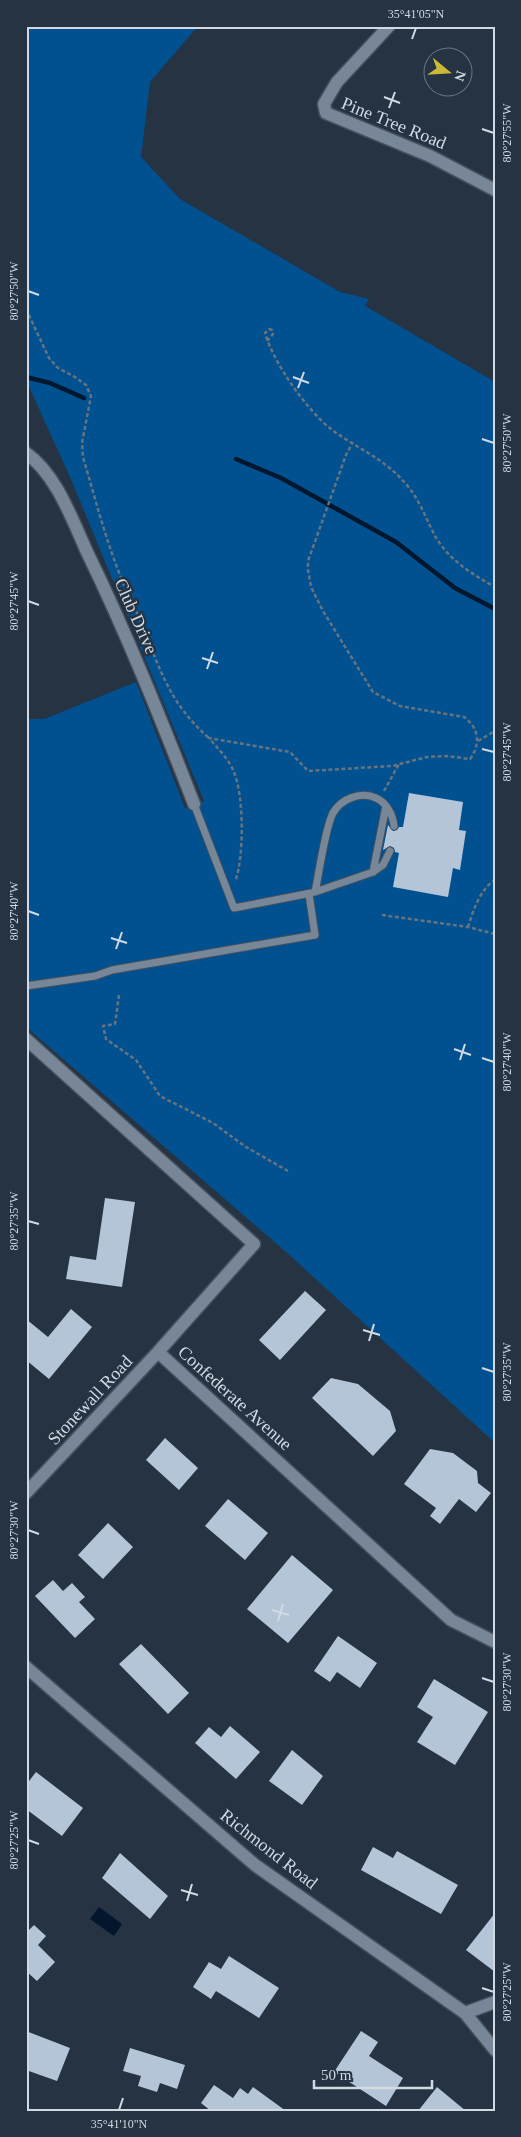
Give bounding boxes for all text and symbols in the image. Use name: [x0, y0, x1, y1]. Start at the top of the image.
text: 35°41'05"N: [388, 7, 445, 21]
north arrow: [424, 48, 474, 98]
text: N: [451, 69, 469, 83]
street label: Pine Tree Road: [339, 93, 449, 153]
text: 80°27'55"W: [500, 103, 514, 163]
text: 80°27'50"W: [7, 261, 21, 321]
text: 80°27'50"W: [500, 413, 514, 473]
text: 80°27'45"W: [7, 571, 21, 631]
street label: Club Drive: [110, 575, 162, 657]
text: 80°27'45"W: [500, 722, 514, 782]
text: 80°27'40"W: [7, 881, 21, 941]
text: 80°27'40"W: [500, 1032, 514, 1092]
text: 80°27'35"W: [7, 1191, 21, 1251]
street label: Confederate Avenue: [174, 1342, 296, 1454]
text: 80°27'35"W: [500, 1342, 514, 1402]
street label: Stonewall Road: [44, 1351, 136, 1449]
text: 80°27'30"W: [7, 1500, 21, 1560]
text: 80°27'30"W: [500, 1652, 514, 1712]
street label: Richmond Road: [217, 1805, 321, 1893]
text: 80°27'25"W: [7, 1810, 21, 1870]
text: 80°27'25"W: [500, 1962, 514, 2022]
scale bar: [314, 2057, 431, 2089]
text: 50 m: [321, 2067, 352, 2083]
text: 35°41'10"N: [91, 2117, 148, 2131]

